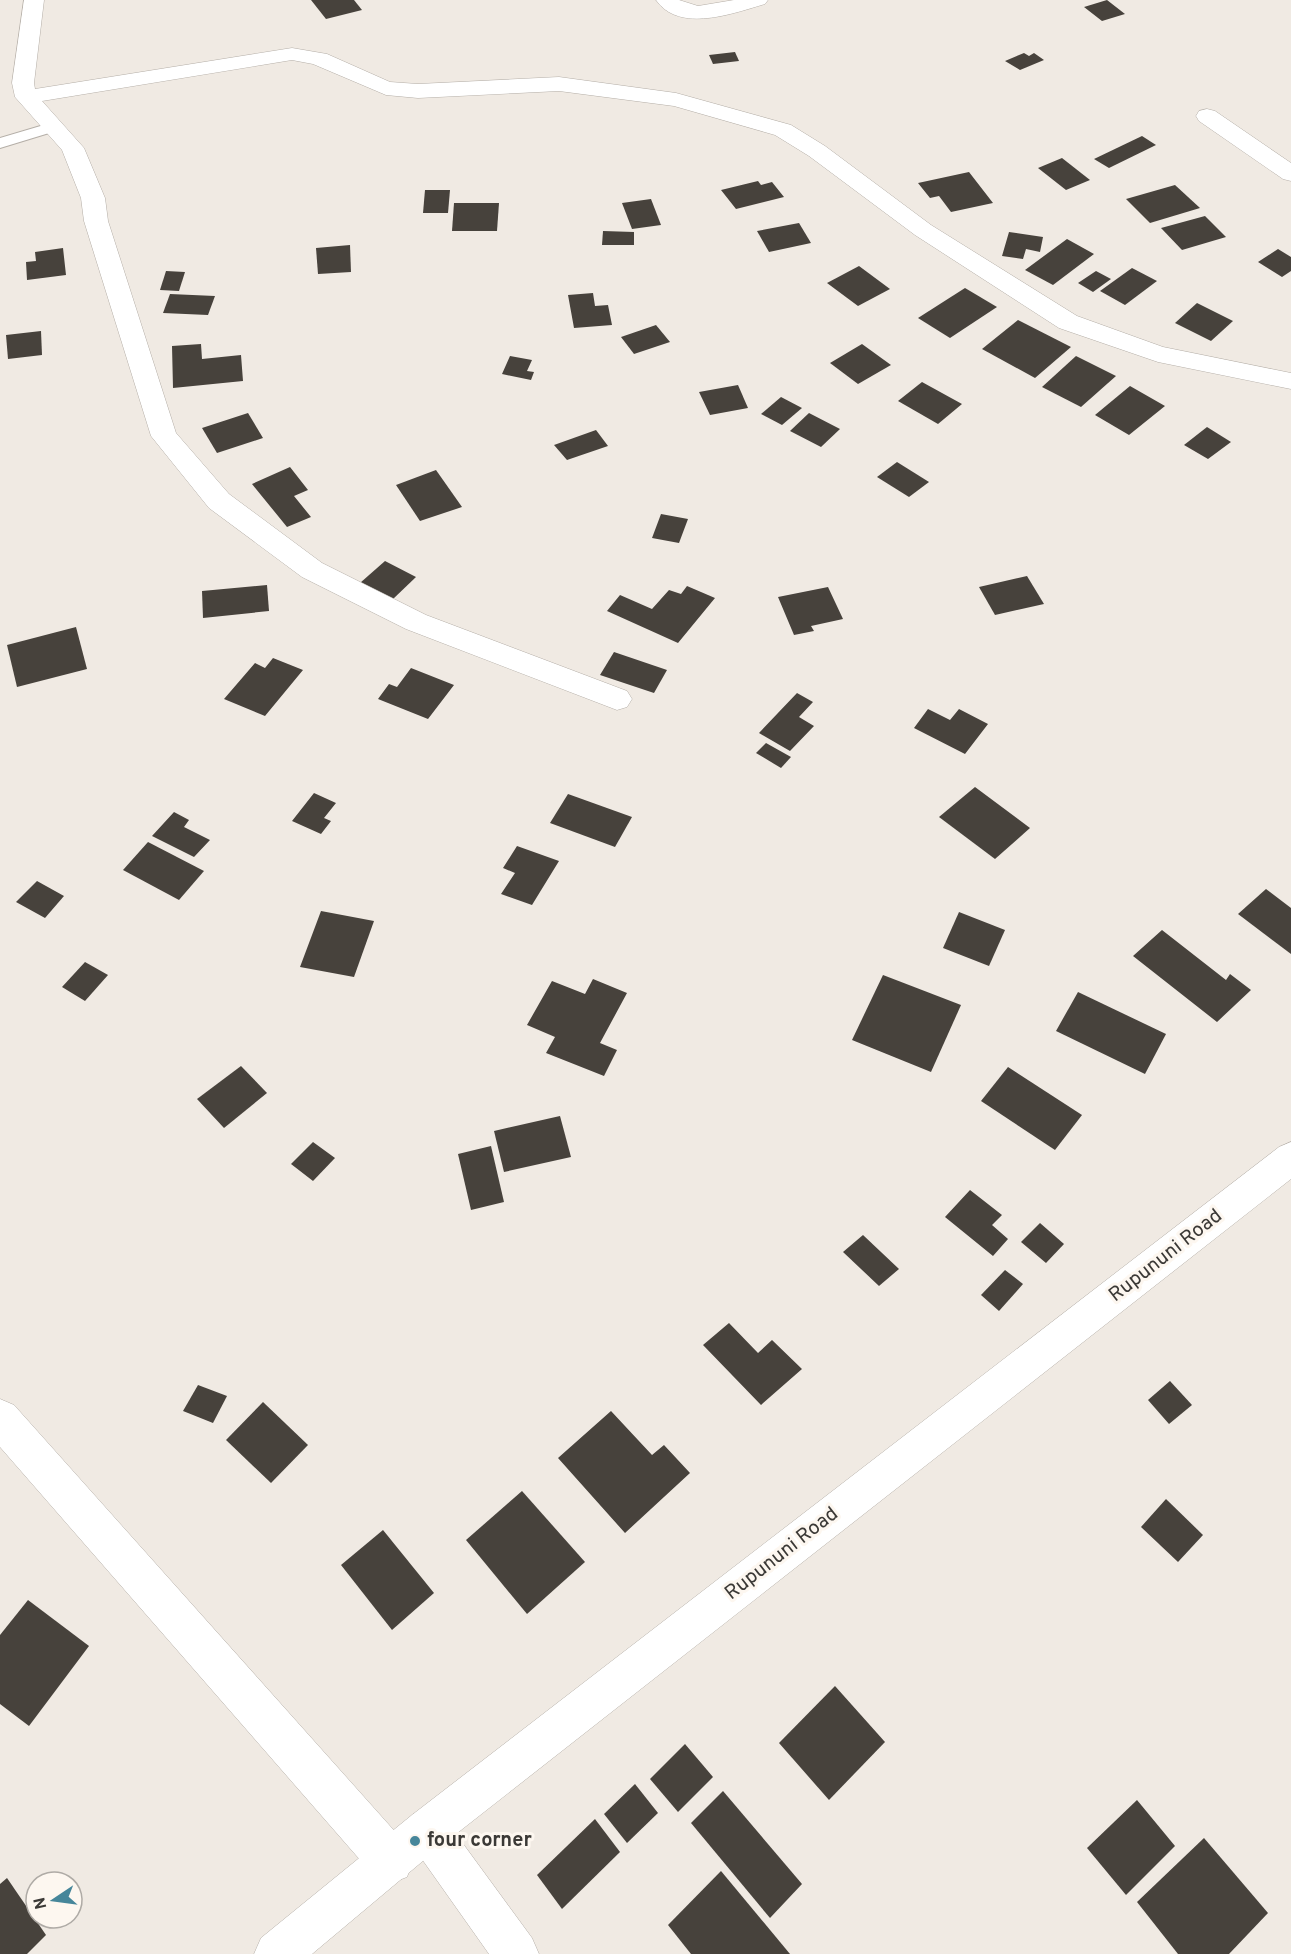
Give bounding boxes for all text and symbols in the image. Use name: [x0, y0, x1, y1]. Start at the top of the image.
street label: Rupununi Road: [1104, 1204, 1228, 1308]
street label: Rupununi Road: [720, 1502, 844, 1606]
place label: four corner: [427, 1828, 532, 1854]
marker: four corner: [408, 1834, 422, 1848]
north arrow: [24, 1870, 84, 1930]
text: N: [30, 1895, 52, 1911]

